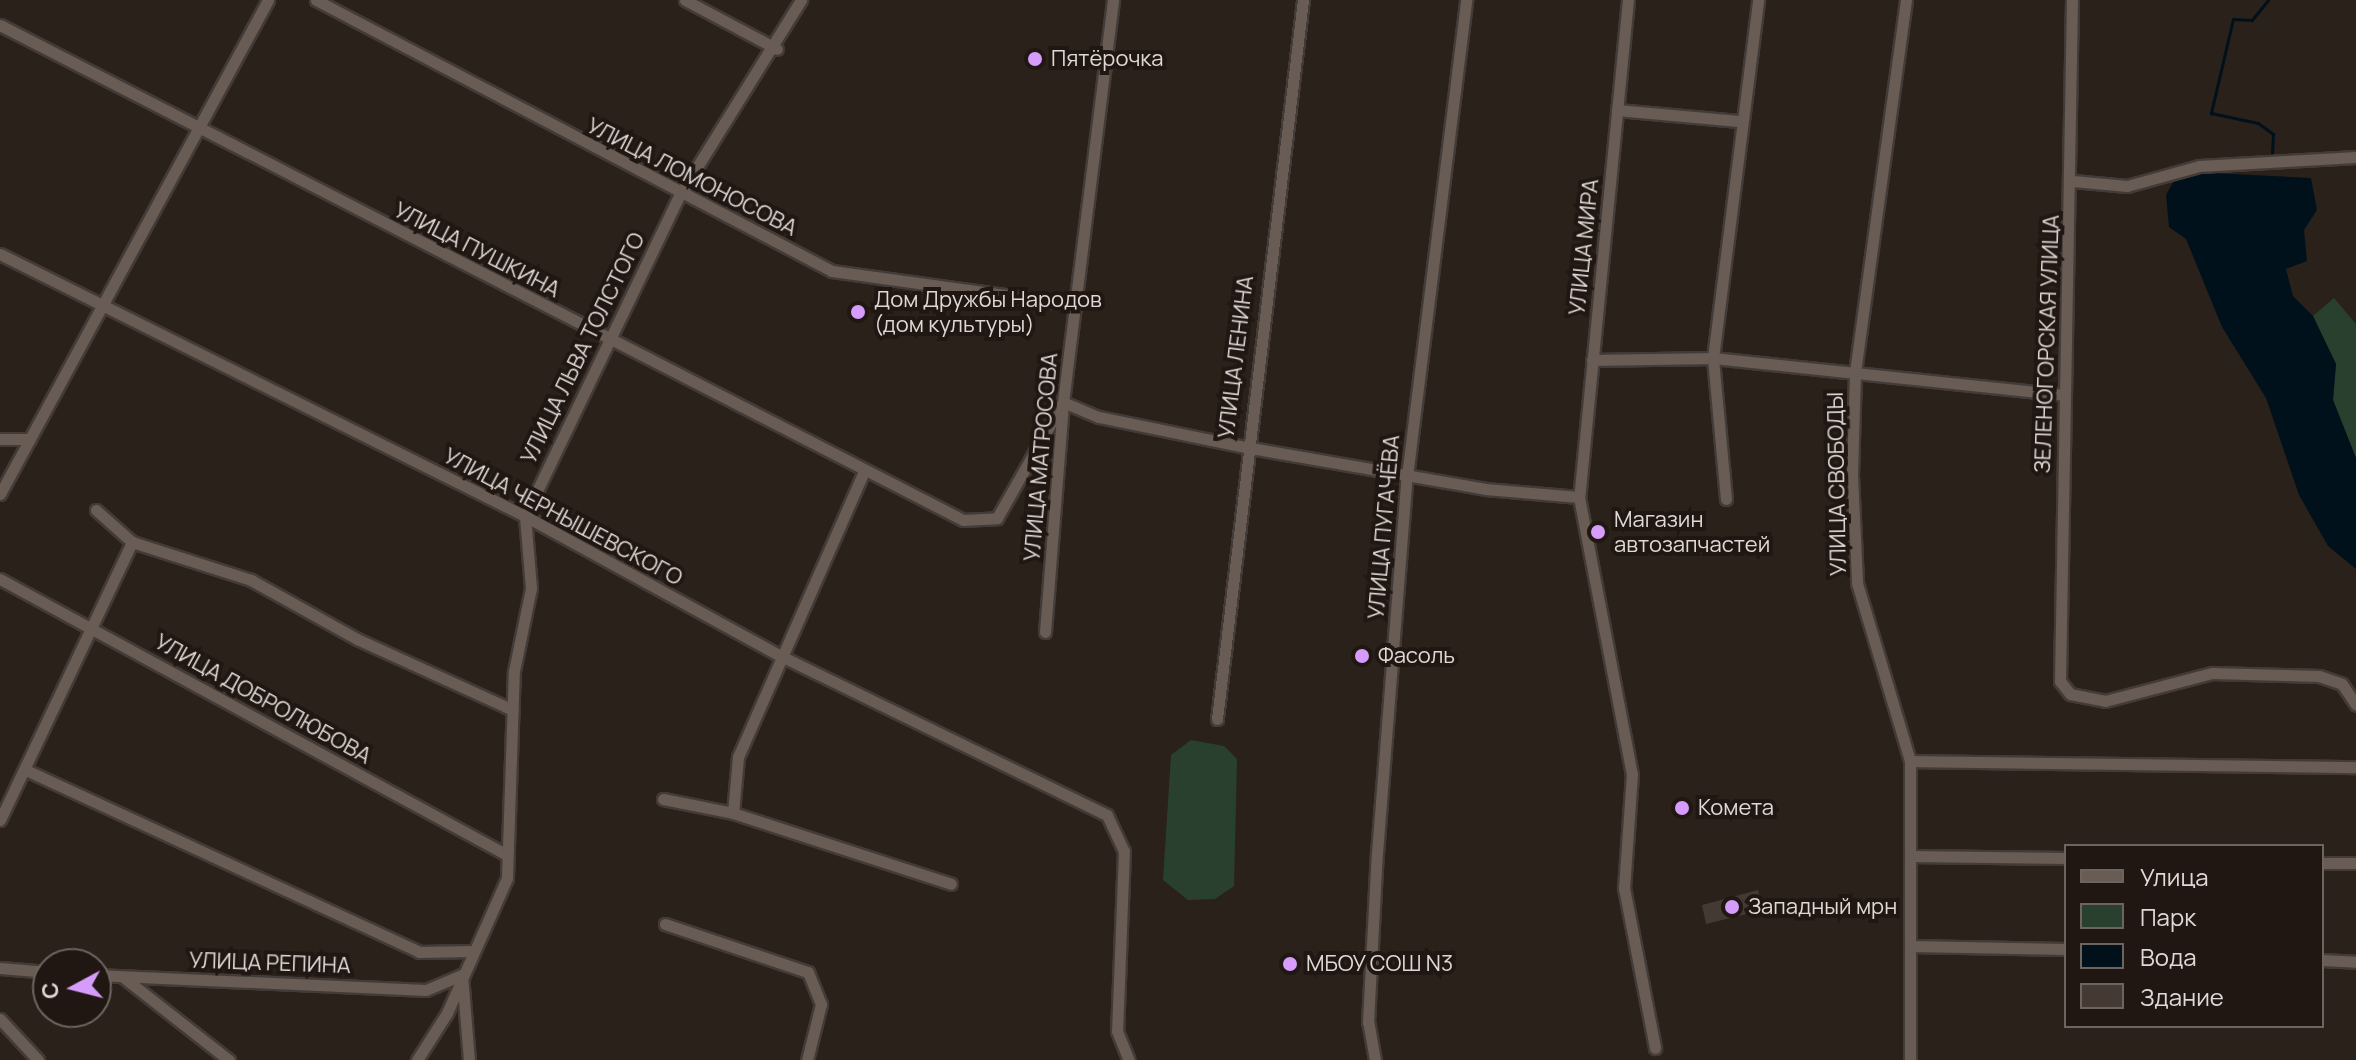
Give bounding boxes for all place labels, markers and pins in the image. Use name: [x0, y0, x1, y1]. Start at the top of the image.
place label: Пятёрочка: [1051, 46, 1164, 72]
marker: Пятёрочка: [1026, 50, 1044, 68]
place label: Дом Дружбы Народов (дом культуры): [874, 286, 1102, 338]
marker: Дом Дружбы Народов (дом культуры): [849, 303, 867, 321]
place label: Магазин автозапчастей: [1614, 506, 1770, 558]
marker: Магазин автозапчастей: [1589, 523, 1607, 541]
place label: Фасоль: [1378, 643, 1455, 669]
marker: Фасоль: [1353, 647, 1371, 665]
place label: Комета: [1698, 795, 1774, 821]
marker: Комета: [1673, 799, 1691, 817]
place label: Западный мрн: [1748, 894, 1897, 920]
marker: Западный мрн: [1723, 898, 1741, 916]
place label: МБОУ СОШ N3: [1306, 951, 1454, 977]
marker: МБОУ СОШ N3: [1281, 955, 1299, 973]

